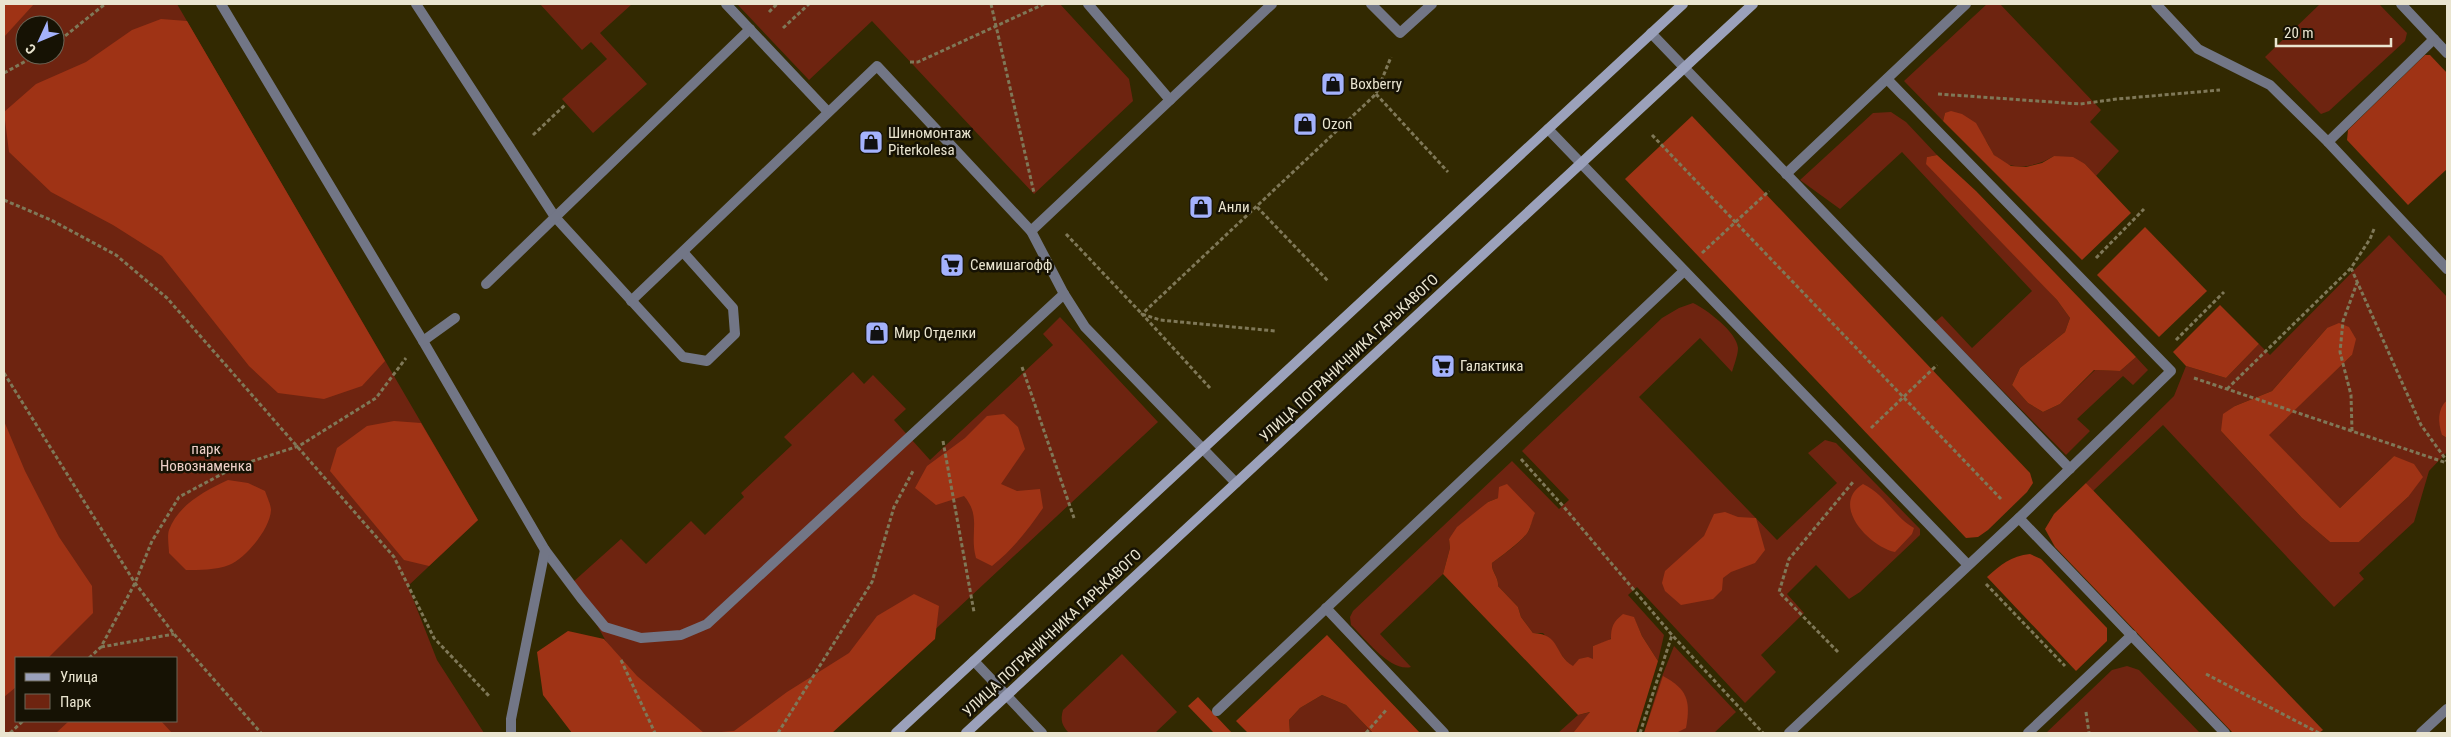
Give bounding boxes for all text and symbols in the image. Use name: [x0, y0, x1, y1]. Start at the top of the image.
north arrow: [15, 15, 65, 65]
scale bar: [2276, 15, 2391, 47]
text: 20 m: [2284, 24, 2314, 42]
text: С: [22, 41, 39, 57]
shop icon: Boxberry: [1320, 71, 1346, 97]
place label: Boxberry: [1350, 75, 1402, 93]
shop icon: Ozon: [1292, 111, 1318, 137]
place label: Ozon: [1322, 115, 1352, 133]
place label: Шиномонтаж Piterkolesa: [888, 124, 971, 159]
shop icon: Шиномонтаж Piterkolesa: [858, 129, 884, 155]
shop icon: Анли: [1188, 194, 1214, 220]
place label: Анли: [1218, 198, 1250, 216]
supermarket icon: Семишагофф: [939, 252, 965, 278]
place label: Семишагофф: [970, 256, 1052, 274]
street label: УЛИЦА ПОГРАНИЧНИКА ГАРЬКАВОГО: [1256, 270, 1442, 446]
shop icon: Мир Отделки: [864, 320, 890, 346]
place label: Мир Отделки: [894, 324, 976, 342]
supermarket icon: Галактика: [1430, 353, 1456, 379]
place label: Галактика: [1460, 357, 1523, 375]
park label: парк Новознаменка: [160, 440, 252, 475]
street label: УЛИЦА ПОГРАНИЧНИКА ГАРЬКАВОГО: [959, 545, 1145, 721]
legend: [15, 657, 178, 722]
text: Улица: [60, 668, 98, 686]
text: Парк: [60, 693, 91, 711]

